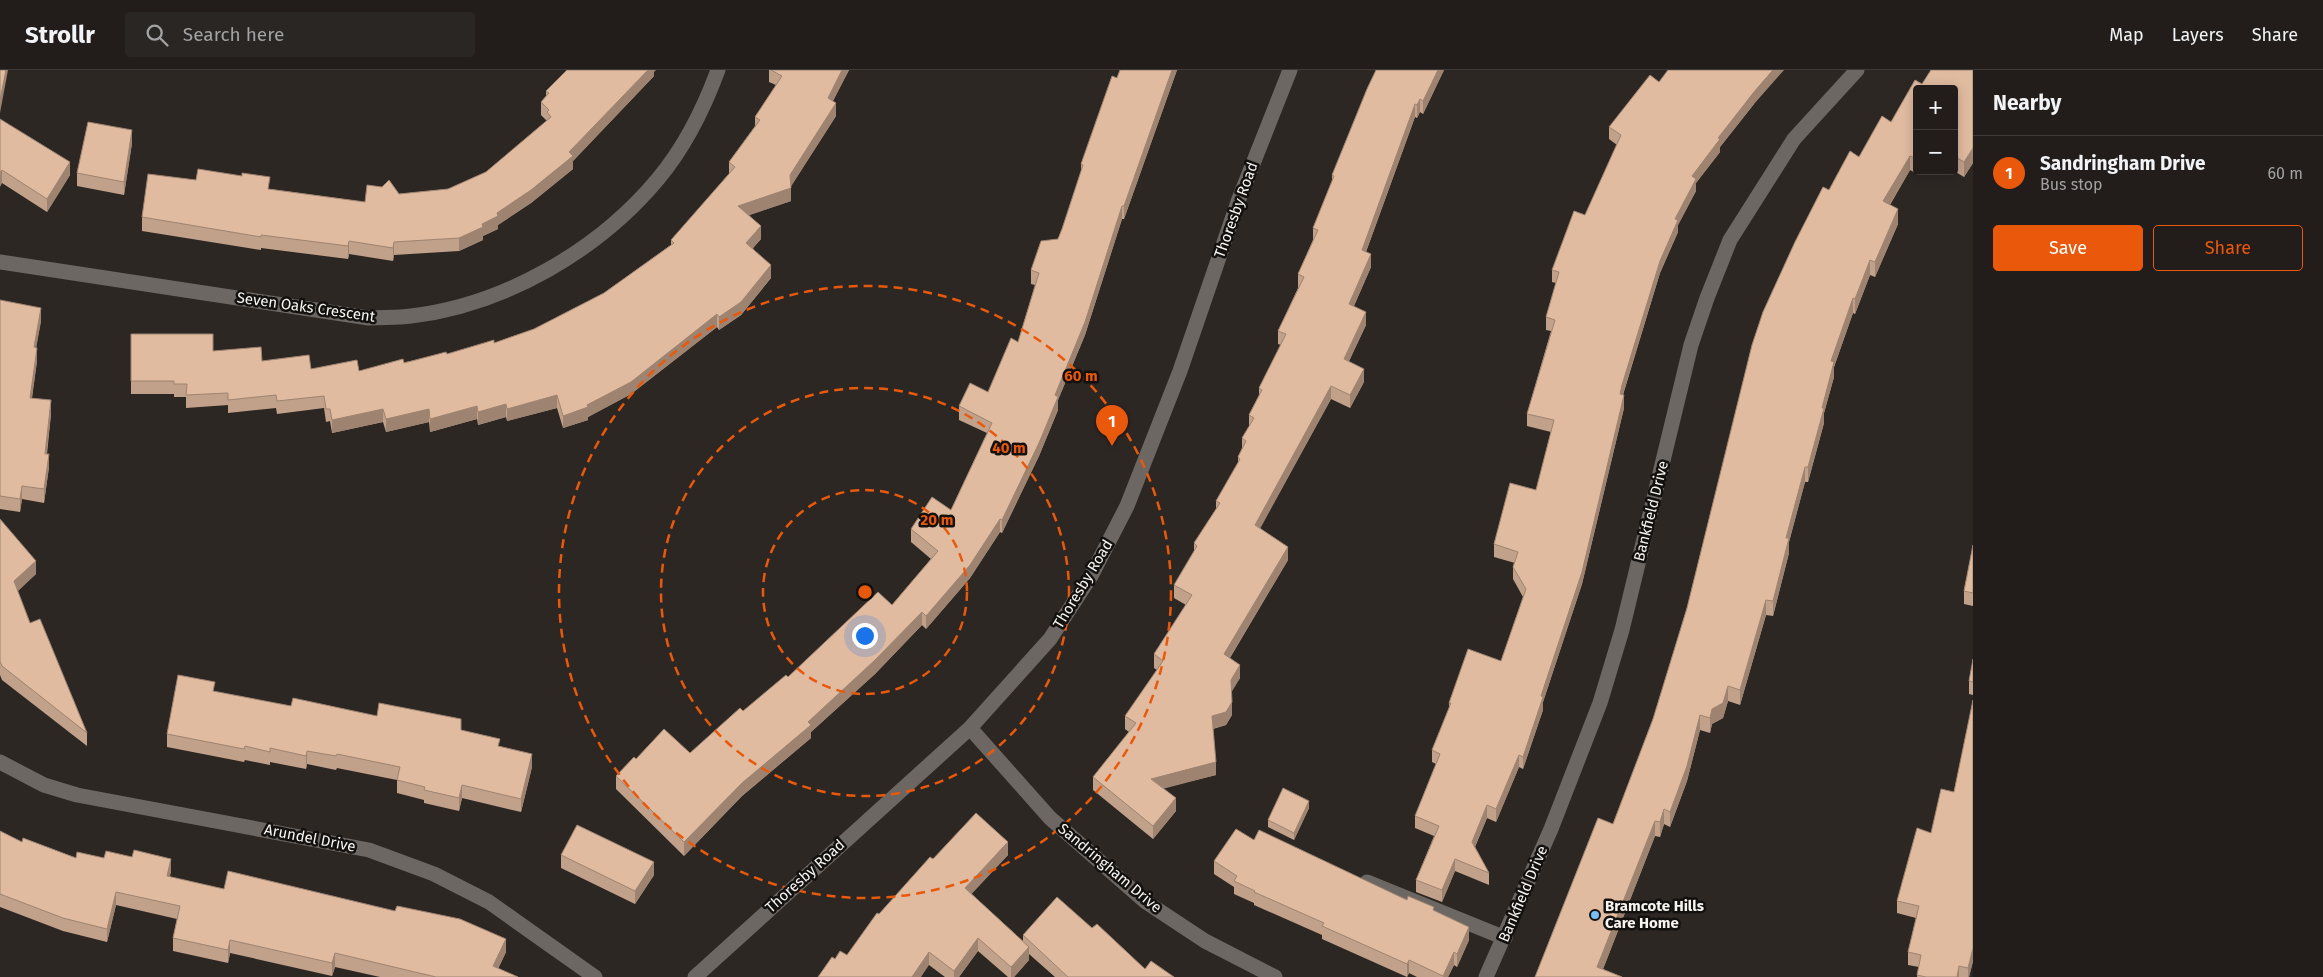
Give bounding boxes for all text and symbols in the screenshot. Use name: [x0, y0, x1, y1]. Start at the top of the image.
search box: [125, 12, 475, 57]
text: Strollr: [25, 21, 95, 49]
icon: search: [143, 21, 171, 49]
text: Search here: [183, 23, 284, 46]
text: Map: [2109, 24, 2144, 46]
text: Layers: [2172, 24, 2224, 46]
text: Share: [2252, 24, 2298, 46]
map controls: [1913, 85, 1958, 175]
button: +: [1913, 85, 1958, 130]
text: Nearby: [1993, 90, 2061, 116]
button: −: [1913, 130, 1958, 175]
text: Sandringham Drive: [2040, 152, 2205, 175]
street label: Thoresby Road: [1210, 160, 1262, 260]
text: 1: [2005, 164, 2013, 183]
text: 60 m: [2268, 164, 2303, 183]
text: Bus stop: [2040, 175, 2103, 194]
button: Save: [1993, 225, 2143, 271]
button: Share: [2153, 225, 2303, 271]
street label: Seven Oaks Crescent: [236, 288, 377, 326]
text: 60 m: [1064, 367, 1098, 385]
pin: 1: [1096, 405, 1128, 446]
text: 40 m: [992, 439, 1026, 457]
street label: Bankfield Drive: [1630, 459, 1672, 563]
text: 20 m: [921, 511, 953, 529]
street label: Thoresby Road: [1049, 536, 1117, 632]
centre of rings: [856, 583, 874, 601]
your location: [852, 623, 878, 649]
street label: Sandringham Drive: [1055, 819, 1165, 917]
street label: Arundel Drive: [263, 820, 357, 856]
street label: Thoresby Road: [762, 836, 848, 916]
street label: Bankfield Drive: [1495, 843, 1551, 945]
place label: Bramcote Hills Care Home: [1605, 897, 1704, 932]
marker: Bramcote Hills Care Home: [1589, 909, 1601, 921]

